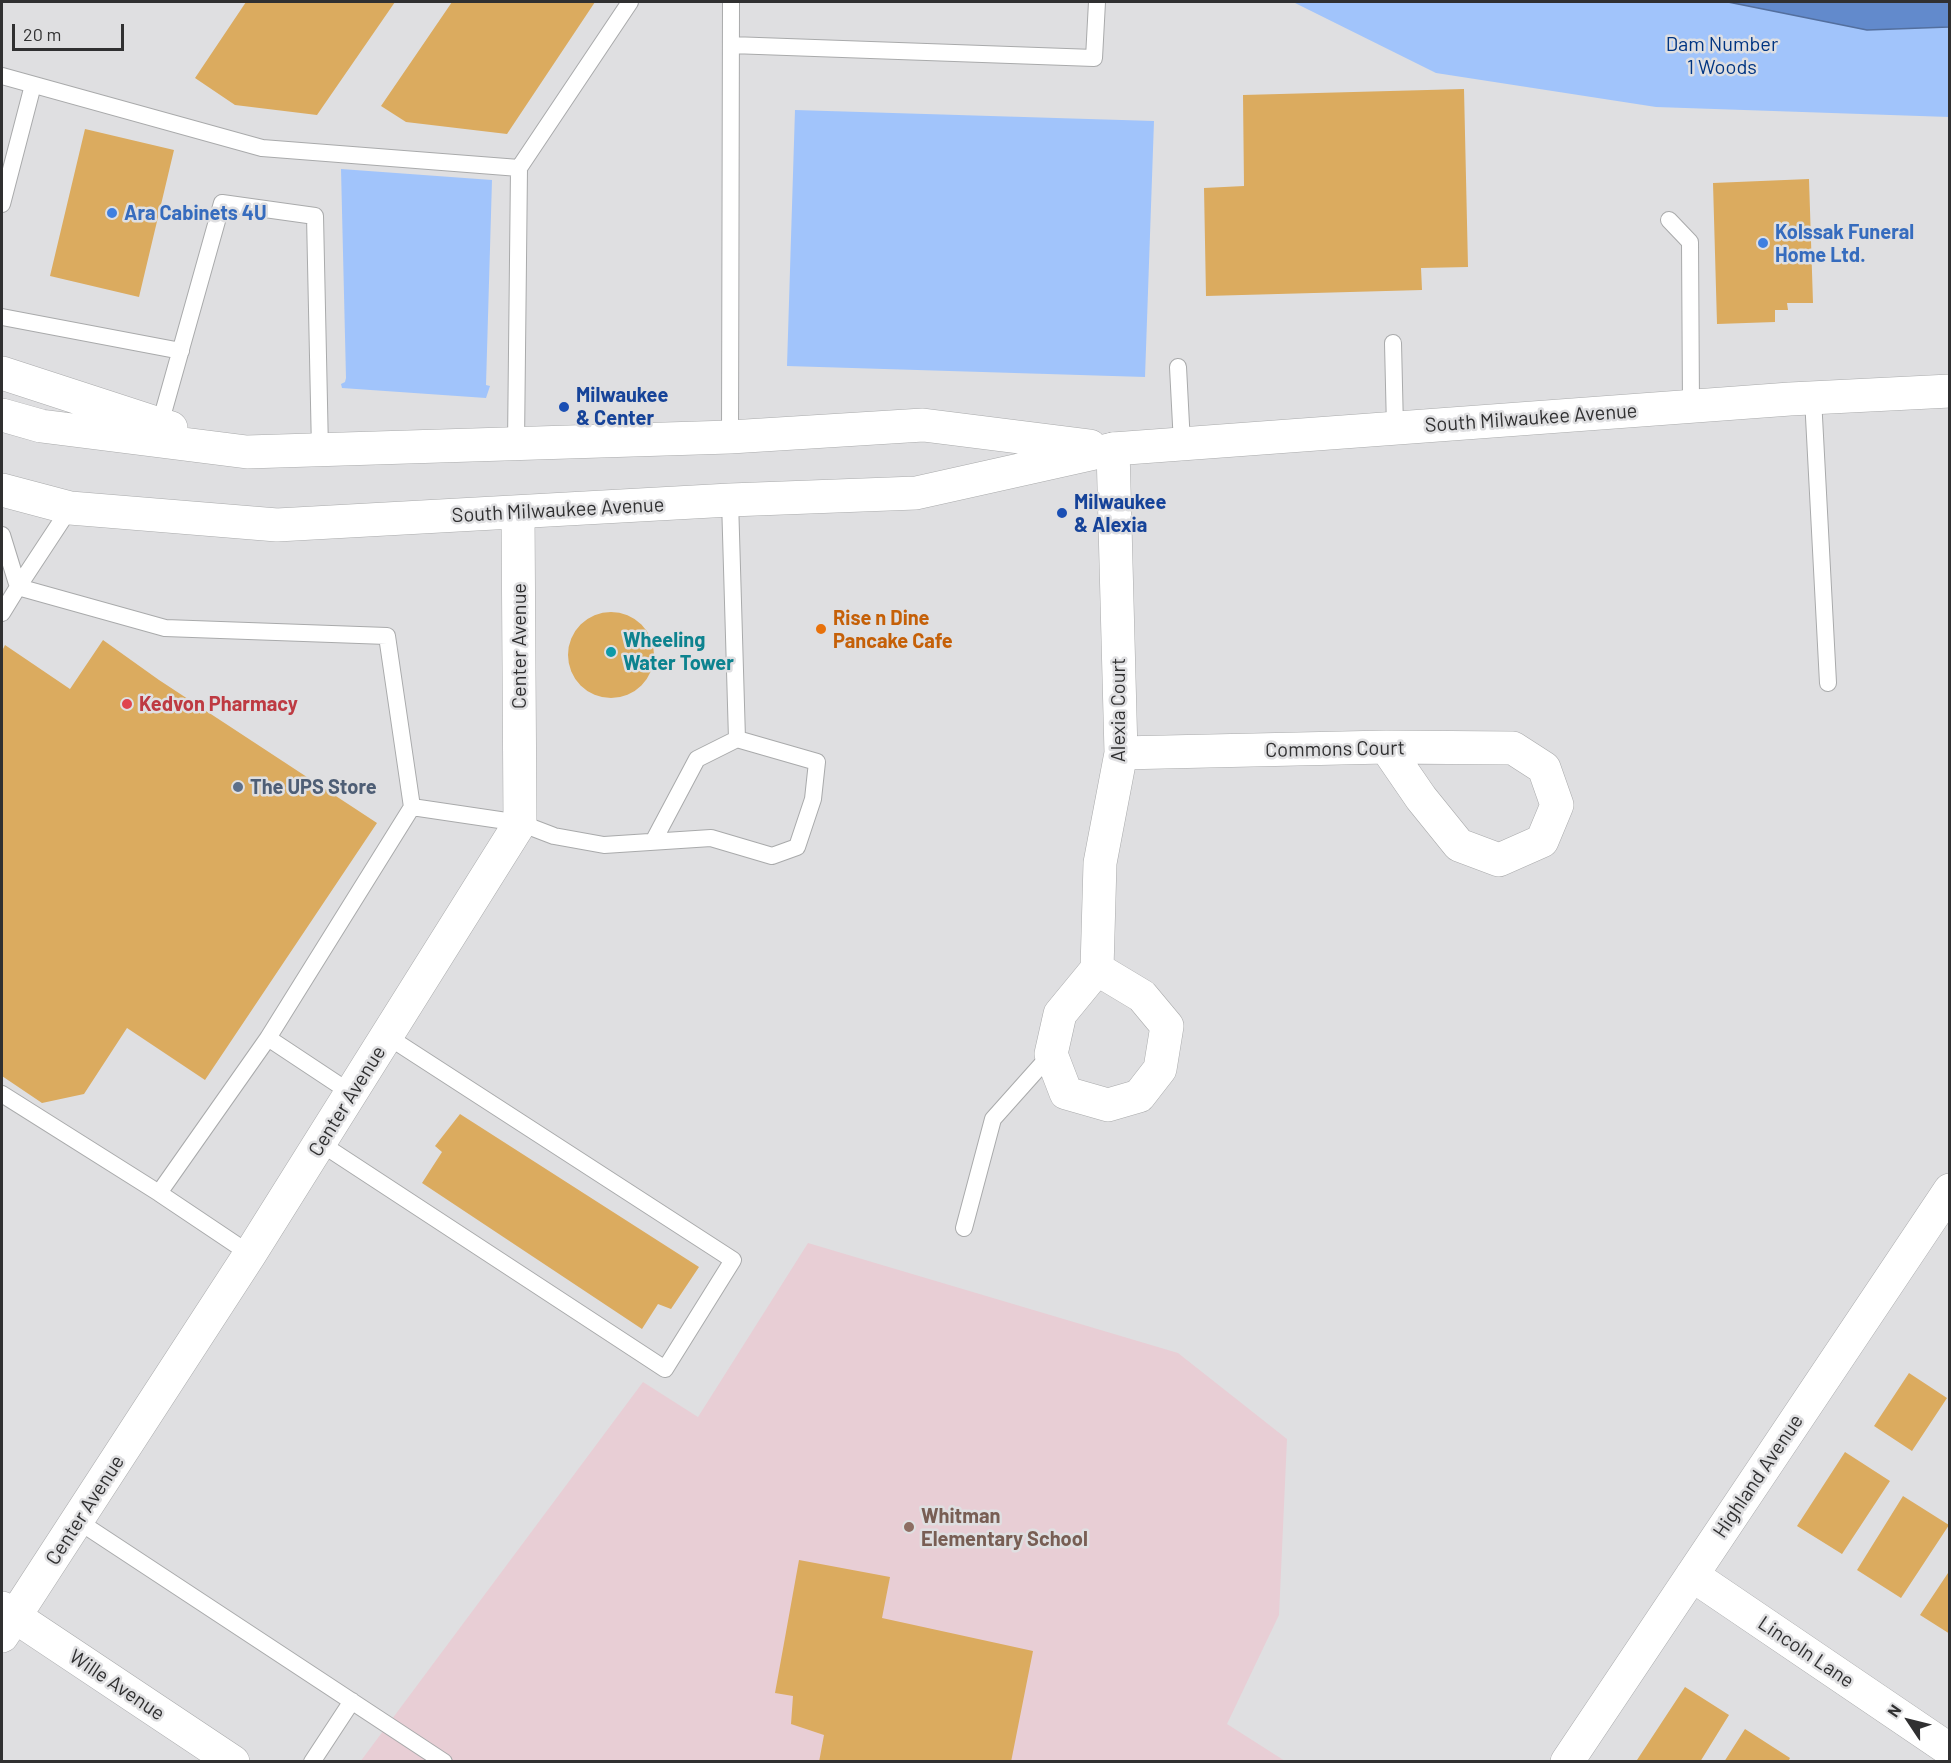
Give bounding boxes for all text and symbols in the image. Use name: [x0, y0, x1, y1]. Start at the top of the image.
scale bar: [15, 12, 128, 50]
text: 20 m: [23, 23, 61, 45]
park label: Dam Number 1 Woods: [1666, 32, 1778, 79]
place label: Ara Cabinets 4U: [124, 201, 266, 225]
marker: Ara Cabinets 4U: [105, 206, 119, 220]
place label: Kolssak Funeral Home Ltd.: [1775, 220, 1914, 267]
marker: Kolssak Funeral Home Ltd.: [1756, 236, 1770, 250]
place label: Milwaukee & Center: [576, 383, 668, 430]
street label: South Milwaukee Avenue: [1424, 399, 1638, 437]
marker: Milwaukee & Center: [557, 400, 571, 414]
place label: Milwaukee & Alexia: [1074, 490, 1166, 537]
street label: South Milwaukee Avenue: [451, 492, 665, 528]
marker: Milwaukee & Alexia: [1055, 506, 1069, 520]
street label: Center Avenue: [507, 583, 531, 709]
place label: Rise n Dine Pancake Cafe: [833, 606, 953, 653]
marker: Rise n Dine Pancake Cafe: [814, 622, 828, 636]
place label: Wheeling Water Tower: [623, 628, 734, 675]
marker: Wheeling Water Tower: [604, 645, 618, 659]
street label: Alexia Court: [1106, 658, 1130, 762]
place label: Kedvon Pharmacy: [139, 692, 298, 716]
marker: Kedvon Pharmacy: [120, 697, 134, 711]
street label: Commons Court: [1265, 736, 1405, 762]
place label: The UPS Store: [250, 775, 377, 799]
marker: The UPS Store: [231, 780, 245, 794]
street label: Center Avenue: [303, 1041, 391, 1161]
street label: Highland Avenue: [1708, 1410, 1808, 1542]
street label: Center Avenue: [41, 1451, 129, 1569]
place label: Whitman Elementary School: [921, 1504, 1088, 1551]
marker: Whitman Elementary School: [902, 1520, 916, 1534]
street label: Lincoln Lane: [1753, 1611, 1859, 1693]
street label: Wille Avenue: [65, 1644, 169, 1726]
north arrow: [1879, 1691, 1939, 1751]
text: N: [1883, 1701, 1905, 1720]

